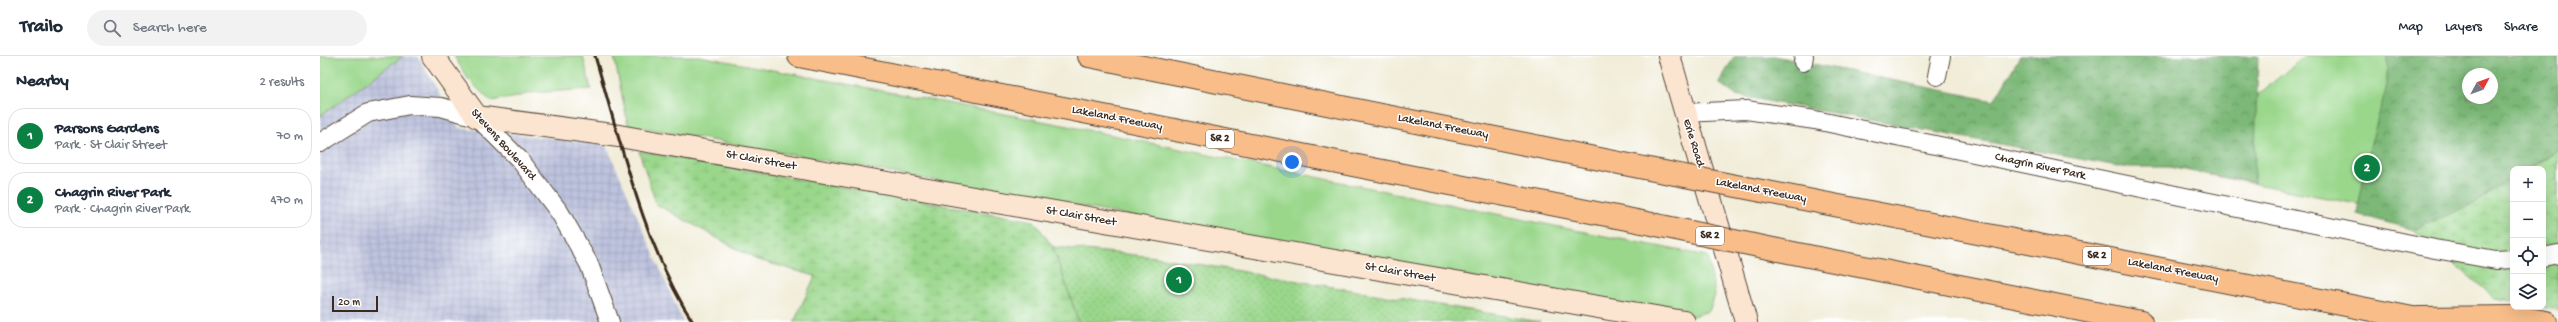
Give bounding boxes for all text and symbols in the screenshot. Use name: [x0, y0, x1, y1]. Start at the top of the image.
search box: [87, 10, 367, 46]
text: Trailo: [20, 16, 63, 39]
icon: search: [101, 17, 123, 39]
text: Search here: [133, 19, 207, 37]
text: Map: [2399, 19, 2423, 36]
text: Layers: [2445, 19, 2482, 36]
text: Share: [2504, 19, 2538, 36]
north arrow: [2462, 68, 2498, 104]
text: Nearby: [16, 72, 69, 92]
text: 2 results: [259, 75, 304, 90]
street label: Lakeland Freeway: [1070, 103, 1164, 135]
street label: Stevens Boulevard: [467, 106, 539, 184]
street label: Lakeland Freeway: [1396, 111, 1490, 143]
street label: Erie Road: [1679, 117, 1707, 170]
text: Parsons Gardens: [55, 120, 159, 138]
text: 1: [27, 129, 33, 144]
text: 70 m: [277, 129, 303, 144]
road number: SR 2: [1206, 130, 1234, 148]
text: Park · St Clair Street: [55, 138, 167, 153]
street label: St Clair Street: [725, 148, 798, 174]
street label: Chagrin River Park: [1993, 151, 2088, 184]
your location: [1282, 152, 1302, 172]
pin: 2: [2354, 153, 2380, 183]
map controls: [2510, 166, 2546, 310]
button: +: [2510, 166, 2546, 202]
street label: Lakeland Freeway: [1714, 175, 1808, 207]
text: Chagrin River Park: [55, 184, 170, 202]
text: 2: [27, 193, 33, 208]
text: 470 m: [270, 193, 303, 208]
text: Park · Chagrin River Park: [55, 202, 190, 217]
button: −: [2510, 202, 2546, 238]
street label: St Clair Street: [1045, 204, 1118, 230]
road number: SR 2: [1696, 227, 1724, 245]
button: locate: [2510, 238, 2546, 274]
road number: SR 2: [2083, 247, 2111, 265]
street label: Lakeland Freeway: [2126, 255, 2220, 287]
street label: St Clair Street: [1364, 260, 1437, 286]
pin: 1: [1166, 265, 1192, 295]
button: layers: [2510, 274, 2546, 310]
scale bar: [332, 294, 378, 313]
text: 20 m: [338, 297, 360, 309]

